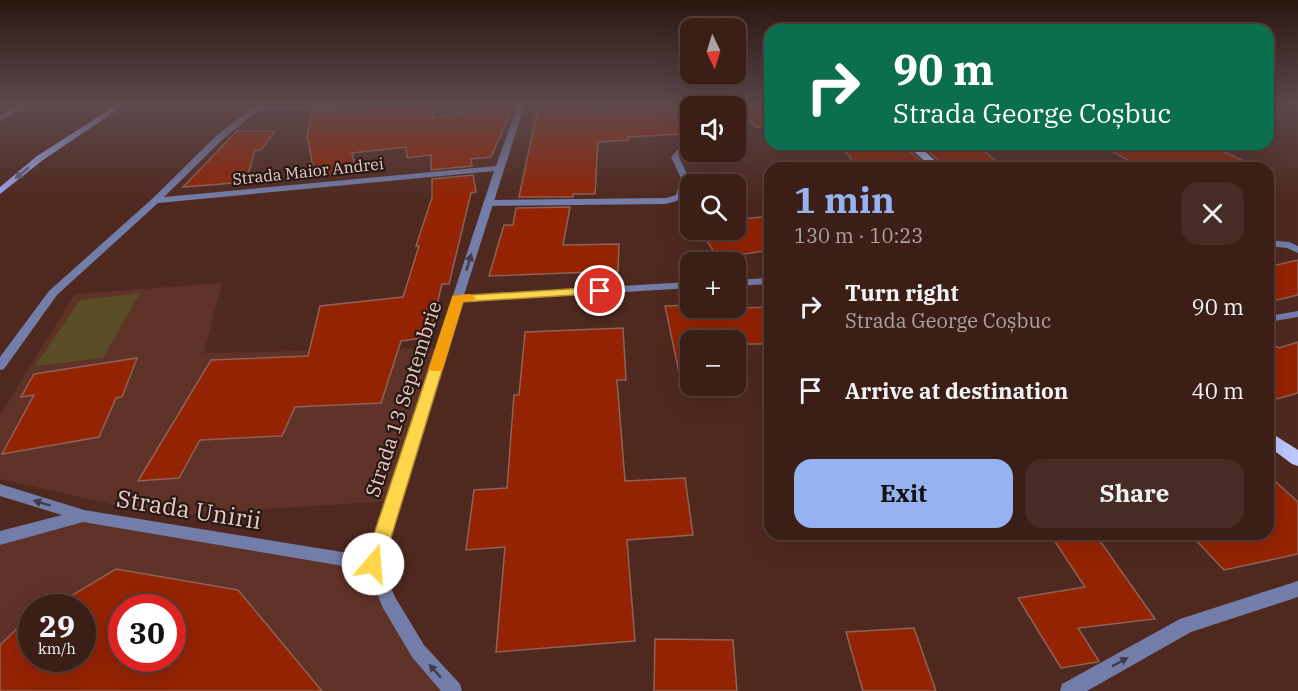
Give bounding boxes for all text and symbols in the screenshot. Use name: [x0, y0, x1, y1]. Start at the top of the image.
north arrow: [680, 18, 746, 84]
map controls: [680, 18, 746, 396]
text: 90 m: [893, 42, 994, 97]
icon: right: [794, 48, 872, 126]
text: Strada George Coșbuc: [893, 95, 1171, 130]
button: sound: [680, 96, 746, 162]
street label: Strada Maior Andrei: [231, 153, 385, 189]
one-way arrow: [14, 166, 30, 179]
button: search: [680, 174, 746, 240]
text: 1 min: [794, 176, 895, 223]
button: close: [1181, 182, 1244, 245]
text: 130 m · 10:23: [794, 222, 923, 249]
button: +: [680, 252, 746, 318]
one-way arrow: [465, 253, 475, 271]
pin: [574, 265, 625, 316]
icon: arrive: [583, 274, 616, 307]
text: Turn right: [845, 278, 959, 307]
icon: right: [794, 290, 827, 323]
text: 90 m: [1192, 292, 1244, 321]
street label: Strada 13 Septembrie: [359, 298, 447, 500]
text: Strada George Coșbuc: [845, 307, 1051, 334]
button: −: [680, 330, 746, 396]
icon: arrive: [794, 374, 827, 407]
text: Arrive at destination: [845, 376, 1068, 405]
text: 40 m: [1192, 376, 1244, 405]
button: Exit: [794, 459, 1013, 528]
button: Share: [1025, 459, 1244, 528]
street label: Strada Unirii: [114, 482, 264, 536]
one-way arrow: [33, 498, 51, 507]
position arrow: [341, 532, 405, 596]
speed limit sign: 30: [108, 594, 186, 672]
text: 29: [39, 606, 75, 645]
text: km/h: [38, 639, 76, 658]
one-way arrow: [1112, 657, 1129, 667]
one-way arrow: [429, 663, 442, 679]

